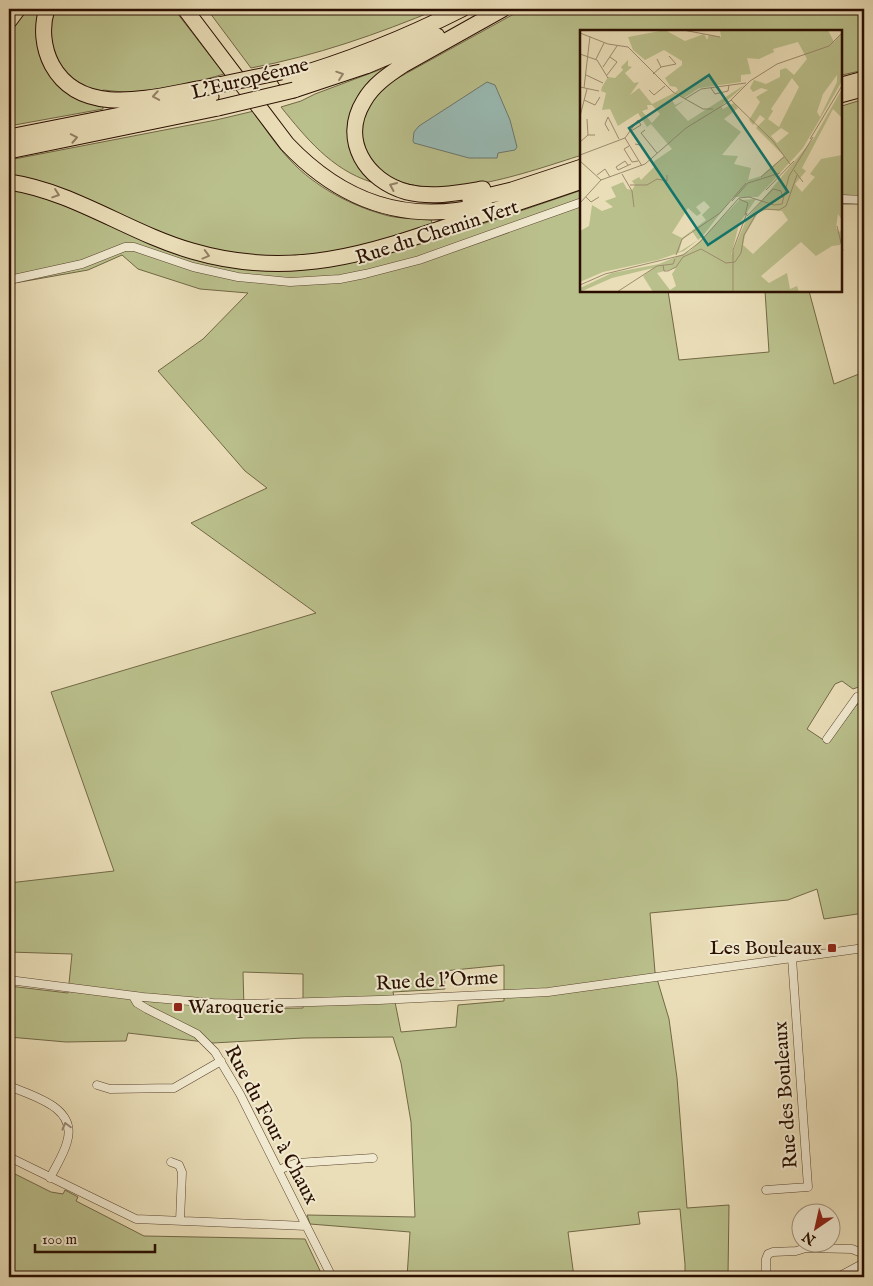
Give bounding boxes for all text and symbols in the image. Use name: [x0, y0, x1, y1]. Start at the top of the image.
inset map: [580, 30, 843, 292]
street label: L'Européenne: [189, 52, 311, 106]
one-way arrow: [336, 71, 344, 81]
one-way arrow: [152, 91, 160, 101]
one-way arrow: [69, 133, 78, 144]
one-way arrow: [389, 181, 398, 192]
one-way arrow: [51, 189, 60, 199]
street label: Rue du Chemin Vert: [352, 195, 522, 271]
one-way arrow: [202, 249, 211, 260]
place label: Les Bouleaux: [709, 936, 822, 961]
marker: Les Bouleaux: [826, 942, 838, 954]
street label: Rue de l'Orme: [375, 965, 499, 997]
place label: Waroquerie: [188, 995, 284, 1020]
marker: Waroquerie: [172, 1001, 184, 1013]
street label: Rue des Bouleaux: [768, 1020, 804, 1170]
street label: Rue du Four à Chaux: [219, 1041, 324, 1209]
one-way arrow: [61, 1122, 71, 1130]
north arrow: [790, 1204, 840, 1254]
scale bar: [35, 1221, 155, 1253]
text: N: [799, 1227, 820, 1249]
text: 100 m: [42, 1230, 78, 1249]

